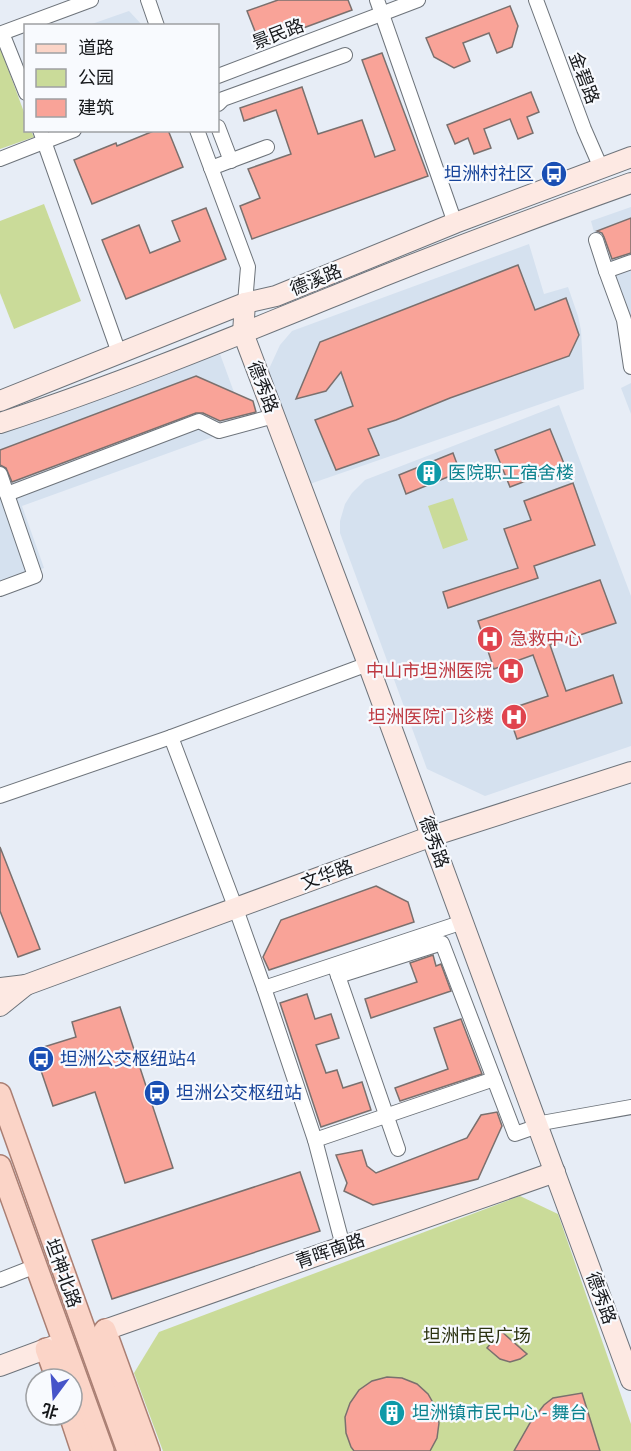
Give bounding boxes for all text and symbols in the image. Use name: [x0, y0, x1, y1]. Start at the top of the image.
street label: 景民路: [249, 14, 306, 52]
legend: [24, 24, 219, 132]
text: 道路: [78, 37, 114, 57]
street label: 金碧路: [566, 49, 604, 106]
text: 公园: [78, 67, 114, 87]
text: 建筑: [78, 97, 114, 117]
bus stop icon: 坦洲村社区: [539, 159, 569, 189]
place label: 坦洲村社区: [444, 163, 534, 183]
street label: 德溪路: [287, 260, 344, 298]
street label: 德秀路: [245, 358, 283, 415]
building icon: 医院职工宿舍楼: [414, 458, 444, 488]
place label: 医院职工宿舍楼: [448, 462, 574, 482]
hospital icon: 急救中心: [475, 624, 505, 654]
place label: 急救中心: [510, 628, 582, 648]
hospital icon: 中山市坦洲医院: [496, 656, 526, 686]
place label: 中山市坦洲医院: [366, 660, 492, 680]
hospital icon: 坦洲医院门诊楼: [499, 702, 529, 732]
place label: 坦洲医院门诊楼: [368, 706, 494, 726]
street label: 德秀路: [416, 813, 454, 870]
street label: 文华路: [298, 855, 355, 893]
bus stop icon: 坦洲公交枢纽站4: [26, 1044, 56, 1074]
place label: 坦洲公交枢纽站4: [60, 1048, 196, 1068]
bus stop icon: 坦洲公交枢纽站: [142, 1078, 172, 1108]
place label: 坦洲公交枢纽站: [176, 1082, 302, 1102]
street label: 青晖南路: [292, 1229, 367, 1271]
street label: 坦神北路: [42, 1235, 86, 1310]
street label: 德秀路: [583, 1269, 621, 1326]
park label: 坦洲市民广场: [423, 1325, 531, 1345]
north arrow: [24, 1367, 84, 1427]
building icon: 坦洲镇市民中心 - 舞台: [377, 1398, 407, 1428]
text: 北: [40, 1401, 60, 1422]
place label: 坦洲镇市民中心 - 舞台: [412, 1402, 587, 1422]

